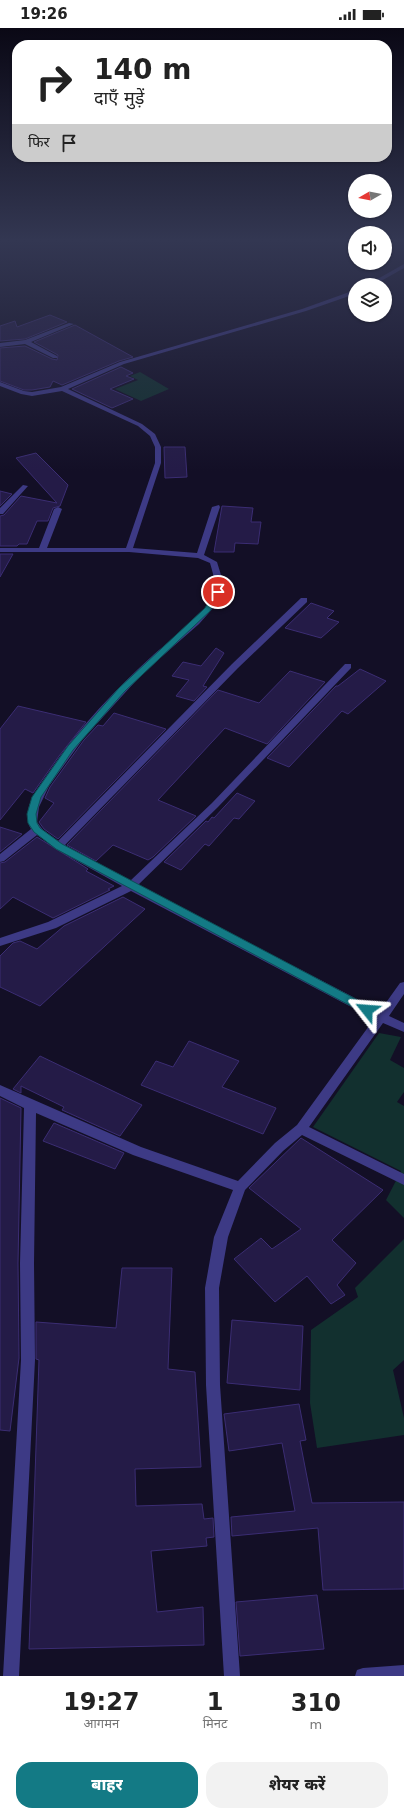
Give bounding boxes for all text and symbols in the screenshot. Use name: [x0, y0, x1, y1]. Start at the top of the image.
text: 19:26: [20, 5, 68, 23]
text: 140 m: [94, 53, 191, 86]
icon: right: [28, 56, 80, 108]
text: दाएँ मुड़ें: [94, 87, 144, 108]
icon: arrive: [58, 132, 80, 154]
text: फिर: [28, 133, 50, 151]
north arrow: [348, 174, 392, 218]
map controls: [348, 174, 392, 322]
button: sound: [348, 226, 392, 270]
button: layers: [348, 278, 392, 322]
pin: [201, 575, 235, 609]
icon: arrive: [207, 581, 229, 603]
position arrow: [346, 989, 388, 1031]
text: 19:27: [63, 1688, 140, 1716]
text: 1: [207, 1688, 224, 1716]
text: 310: [291, 1689, 341, 1717]
text: आगमन: [84, 1716, 119, 1731]
text: मिनट: [203, 1716, 228, 1731]
text: m: [309, 1717, 322, 1732]
button: बाहर: [16, 1762, 198, 1808]
button: शेयर करें: [206, 1762, 388, 1808]

